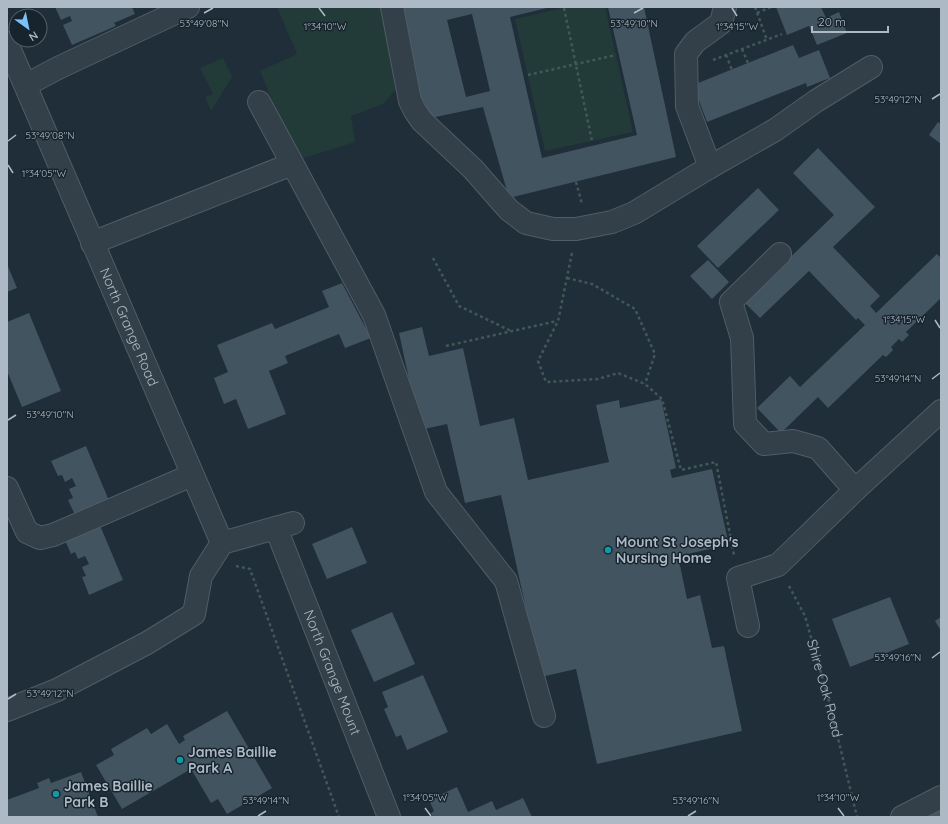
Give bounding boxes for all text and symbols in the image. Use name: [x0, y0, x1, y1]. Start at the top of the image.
north arrow: [8, 8, 48, 48]
scale bar: [812, 8, 888, 34]
text: 20 m: [818, 14, 846, 29]
text: 53°49'08"N: [179, 17, 229, 30]
text: 53°49'10"N: [610, 17, 658, 30]
text: 1°34'10"W: [304, 20, 347, 33]
text: 1°34'15"W: [716, 20, 758, 33]
text: N: [26, 28, 41, 44]
text: 53°49'12"N: [875, 93, 921, 106]
text: 53°49'08"N: [25, 129, 75, 142]
text: 1°34'05"W: [22, 167, 67, 180]
street label: North Grange Road: [96, 265, 162, 389]
text: 1°34'15"W: [883, 313, 925, 326]
text: 53°49'14"N: [875, 372, 921, 385]
text: 53°49'10"N: [26, 408, 74, 421]
place label: Mount St Joseph's Nursing Home: [616, 533, 739, 567]
marker: Mount St Joseph's Nursing Home: [603, 545, 613, 555]
street label: North Grange Mount: [300, 607, 365, 738]
street label: Shire Oak Road: [803, 637, 846, 739]
text: 53°49'16"N: [875, 651, 921, 664]
text: 53°49'12"N: [27, 687, 73, 700]
place label: James Baillie Park A: [188, 743, 277, 777]
marker: James Baillie Park A: [175, 755, 185, 765]
place label: James Baillie Park B: [64, 777, 153, 811]
marker: James Baillie Park B: [51, 789, 61, 799]
text: 1°34'05"W: [403, 791, 448, 804]
text: 1°34'10"W: [817, 791, 860, 804]
text: 53°49'14"N: [243, 794, 289, 807]
text: 53°49'16"N: [673, 794, 719, 807]

